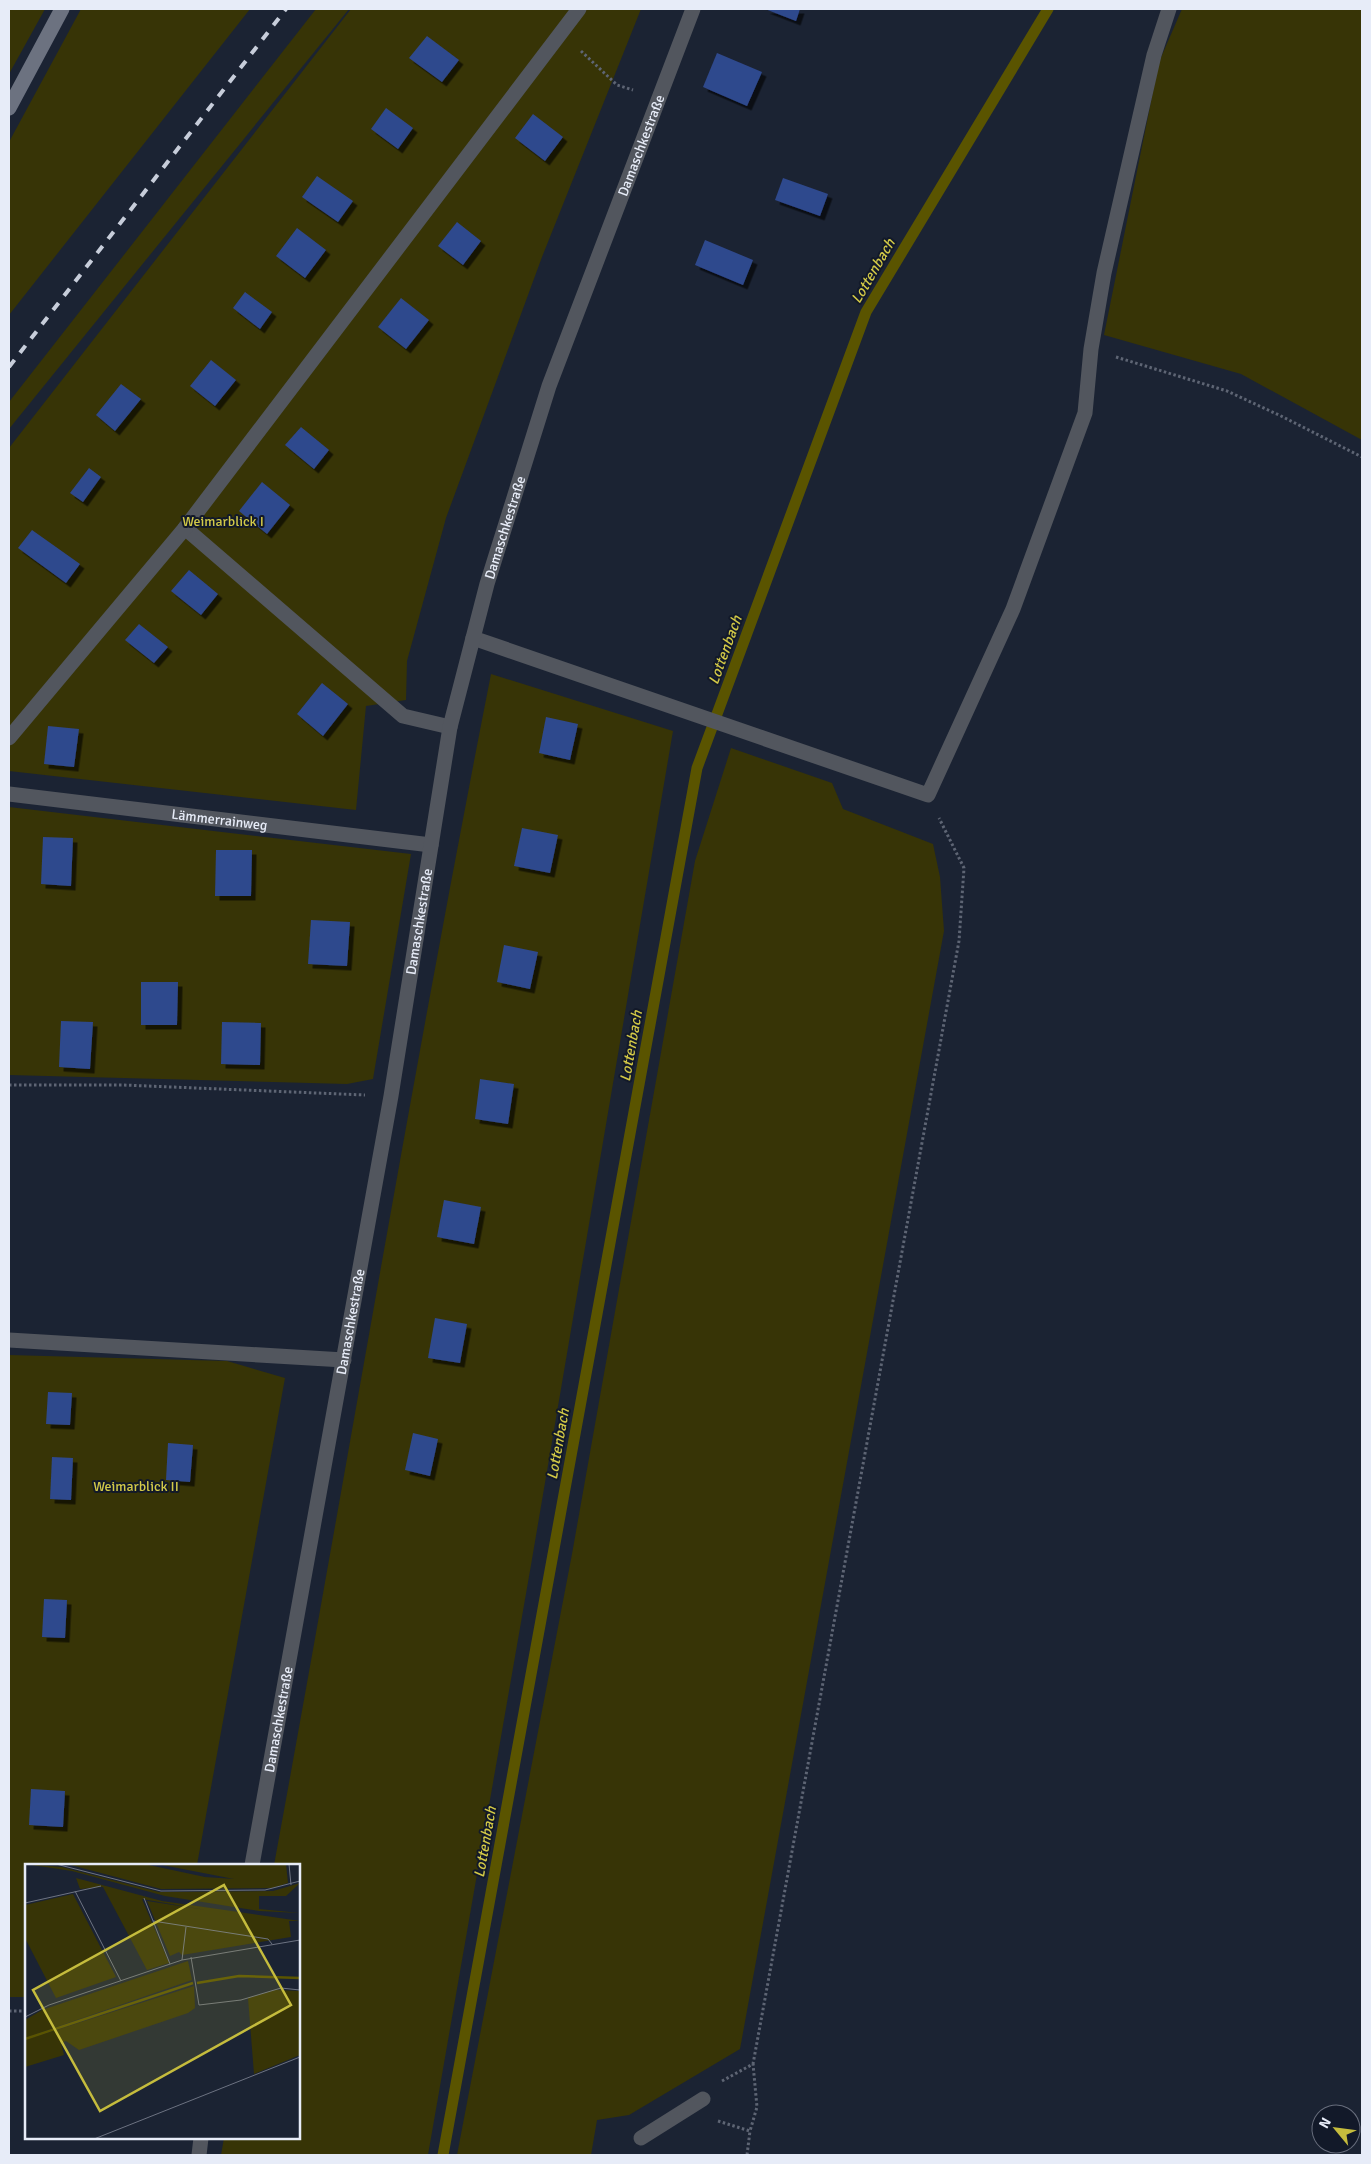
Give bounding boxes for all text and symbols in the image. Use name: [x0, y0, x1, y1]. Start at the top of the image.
street label: Damaschkestraße: [614, 92, 669, 199]
water label: Lottenbach: [847, 235, 899, 307]
street label: Damaschkestraße: [481, 474, 529, 582]
park label: Weimarblick I: [182, 513, 264, 530]
water label: Lottenbach: [704, 612, 746, 687]
street label: Lämmerrainweg: [170, 806, 268, 834]
street label: Damaschkestraße: [402, 867, 436, 976]
water label: Lottenbach: [616, 1008, 646, 1083]
street label: Damaschkestraße: [333, 1268, 369, 1376]
water label: Lottenbach: [543, 1406, 573, 1481]
park label: Weimarblick II: [93, 1478, 179, 1495]
street label: Damaschkestraße: [261, 1665, 297, 1774]
water label: Lottenbach: [470, 1804, 500, 1879]
inset map: [25, 1864, 300, 2139]
north arrow: [1311, 2104, 1361, 2154]
text: N: [1315, 2115, 1335, 2131]

